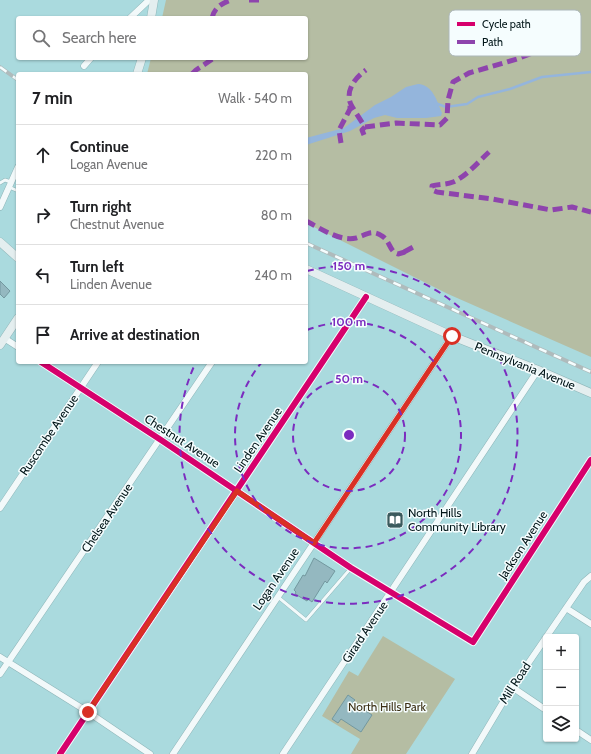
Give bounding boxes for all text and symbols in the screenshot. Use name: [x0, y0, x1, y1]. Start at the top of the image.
legend: [449, 10, 581, 56]
search box: [16, 16, 308, 60]
text: Cycle path: [482, 17, 531, 31]
icon: search: [30, 27, 52, 49]
text: Search here: [62, 29, 137, 47]
text: Path: [482, 35, 503, 49]
text: 7 min: [32, 88, 73, 108]
text: Walk · 540 m: [218, 90, 292, 106]
text: Continue: [70, 138, 129, 156]
icon: ahead: [32, 144, 54, 166]
text: 220 m: [255, 147, 292, 163]
text: Logan Avenue: [70, 156, 148, 172]
text: Turn right: [70, 198, 131, 216]
icon: right: [32, 204, 54, 226]
text: 80 m: [261, 207, 292, 223]
text: Chestnut Avenue: [70, 216, 164, 232]
text: Turn left: [70, 258, 124, 276]
text: 150 m: [333, 258, 365, 273]
icon: left: [32, 264, 54, 286]
text: 240 m: [254, 267, 292, 283]
text: Linden Avenue: [70, 276, 152, 292]
text: 100 m: [332, 314, 366, 329]
icon: arrive: [32, 324, 54, 346]
text: Arrive at destination: [70, 326, 200, 344]
route start: [443, 327, 461, 345]
street label: Pennsylvania Avenue: [473, 338, 578, 393]
text: 50 m: [335, 371, 363, 386]
street label: Ruscombe Avenue: [16, 391, 81, 478]
street label: Linden Avenue: [230, 404, 285, 475]
street label: Chestnut Avenue: [142, 411, 223, 471]
centre of rings: [342, 428, 356, 442]
street label: Chelsea Avenue: [78, 480, 135, 555]
place label: North Hills Community Library: [408, 505, 506, 534]
street label: Jackson Avenue: [494, 508, 550, 583]
library icon: North Hills Community Library: [385, 510, 405, 530]
street label: Logan Avenue: [249, 545, 302, 613]
street label: Girard Avenue: [338, 598, 391, 665]
map controls: [543, 634, 579, 742]
button: +: [543, 634, 579, 670]
street label: Mill Road: [496, 659, 534, 706]
button: −: [543, 670, 579, 706]
park label: North Hills Park: [348, 699, 427, 714]
route end: [79, 703, 97, 721]
button: layers: [543, 706, 579, 742]

